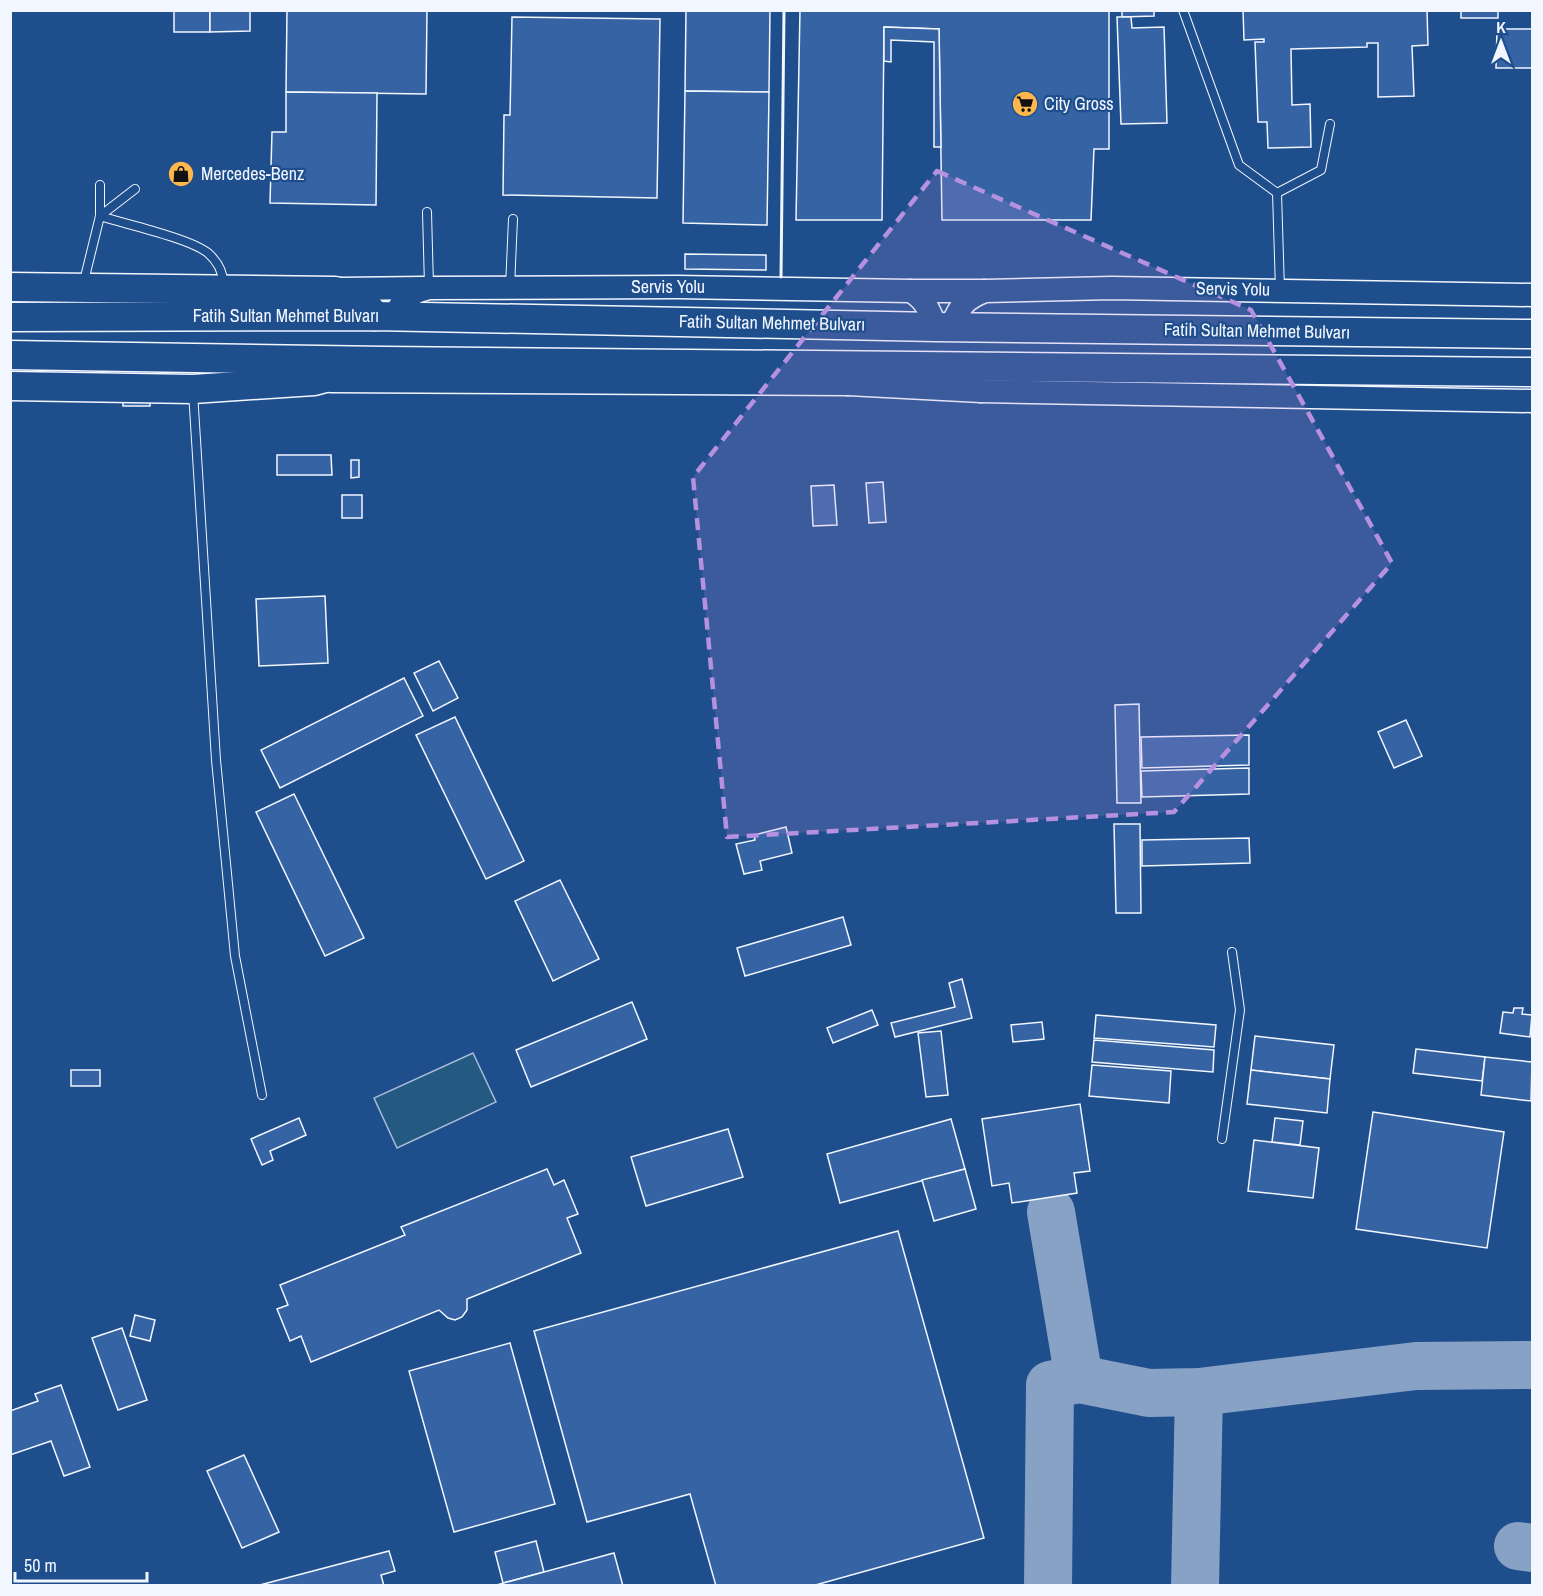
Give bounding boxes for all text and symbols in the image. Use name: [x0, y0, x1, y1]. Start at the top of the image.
north arrow: [1471, 12, 1531, 72]
text: K: [1496, 16, 1506, 38]
supermarket icon: City Gross: [1010, 89, 1040, 119]
place label: City Gross: [1044, 91, 1114, 116]
shop icon: Mercedes-Benz: [166, 159, 196, 189]
place label: Mercedes-Benz: [201, 161, 304, 186]
street label: Servis Yolu: [631, 274, 705, 299]
street label: Servis Yolu: [1196, 275, 1270, 302]
street label: Fatih Sultan Mehmet Bulvarı: [193, 303, 379, 328]
street label: Fatih Sultan Mehmet Bulvarı: [679, 308, 865, 337]
street label: Fatih Sultan Mehmet Bulvarı: [1164, 316, 1350, 345]
scale bar: [15, 1545, 147, 1583]
text: 50 m: [24, 1553, 57, 1578]

